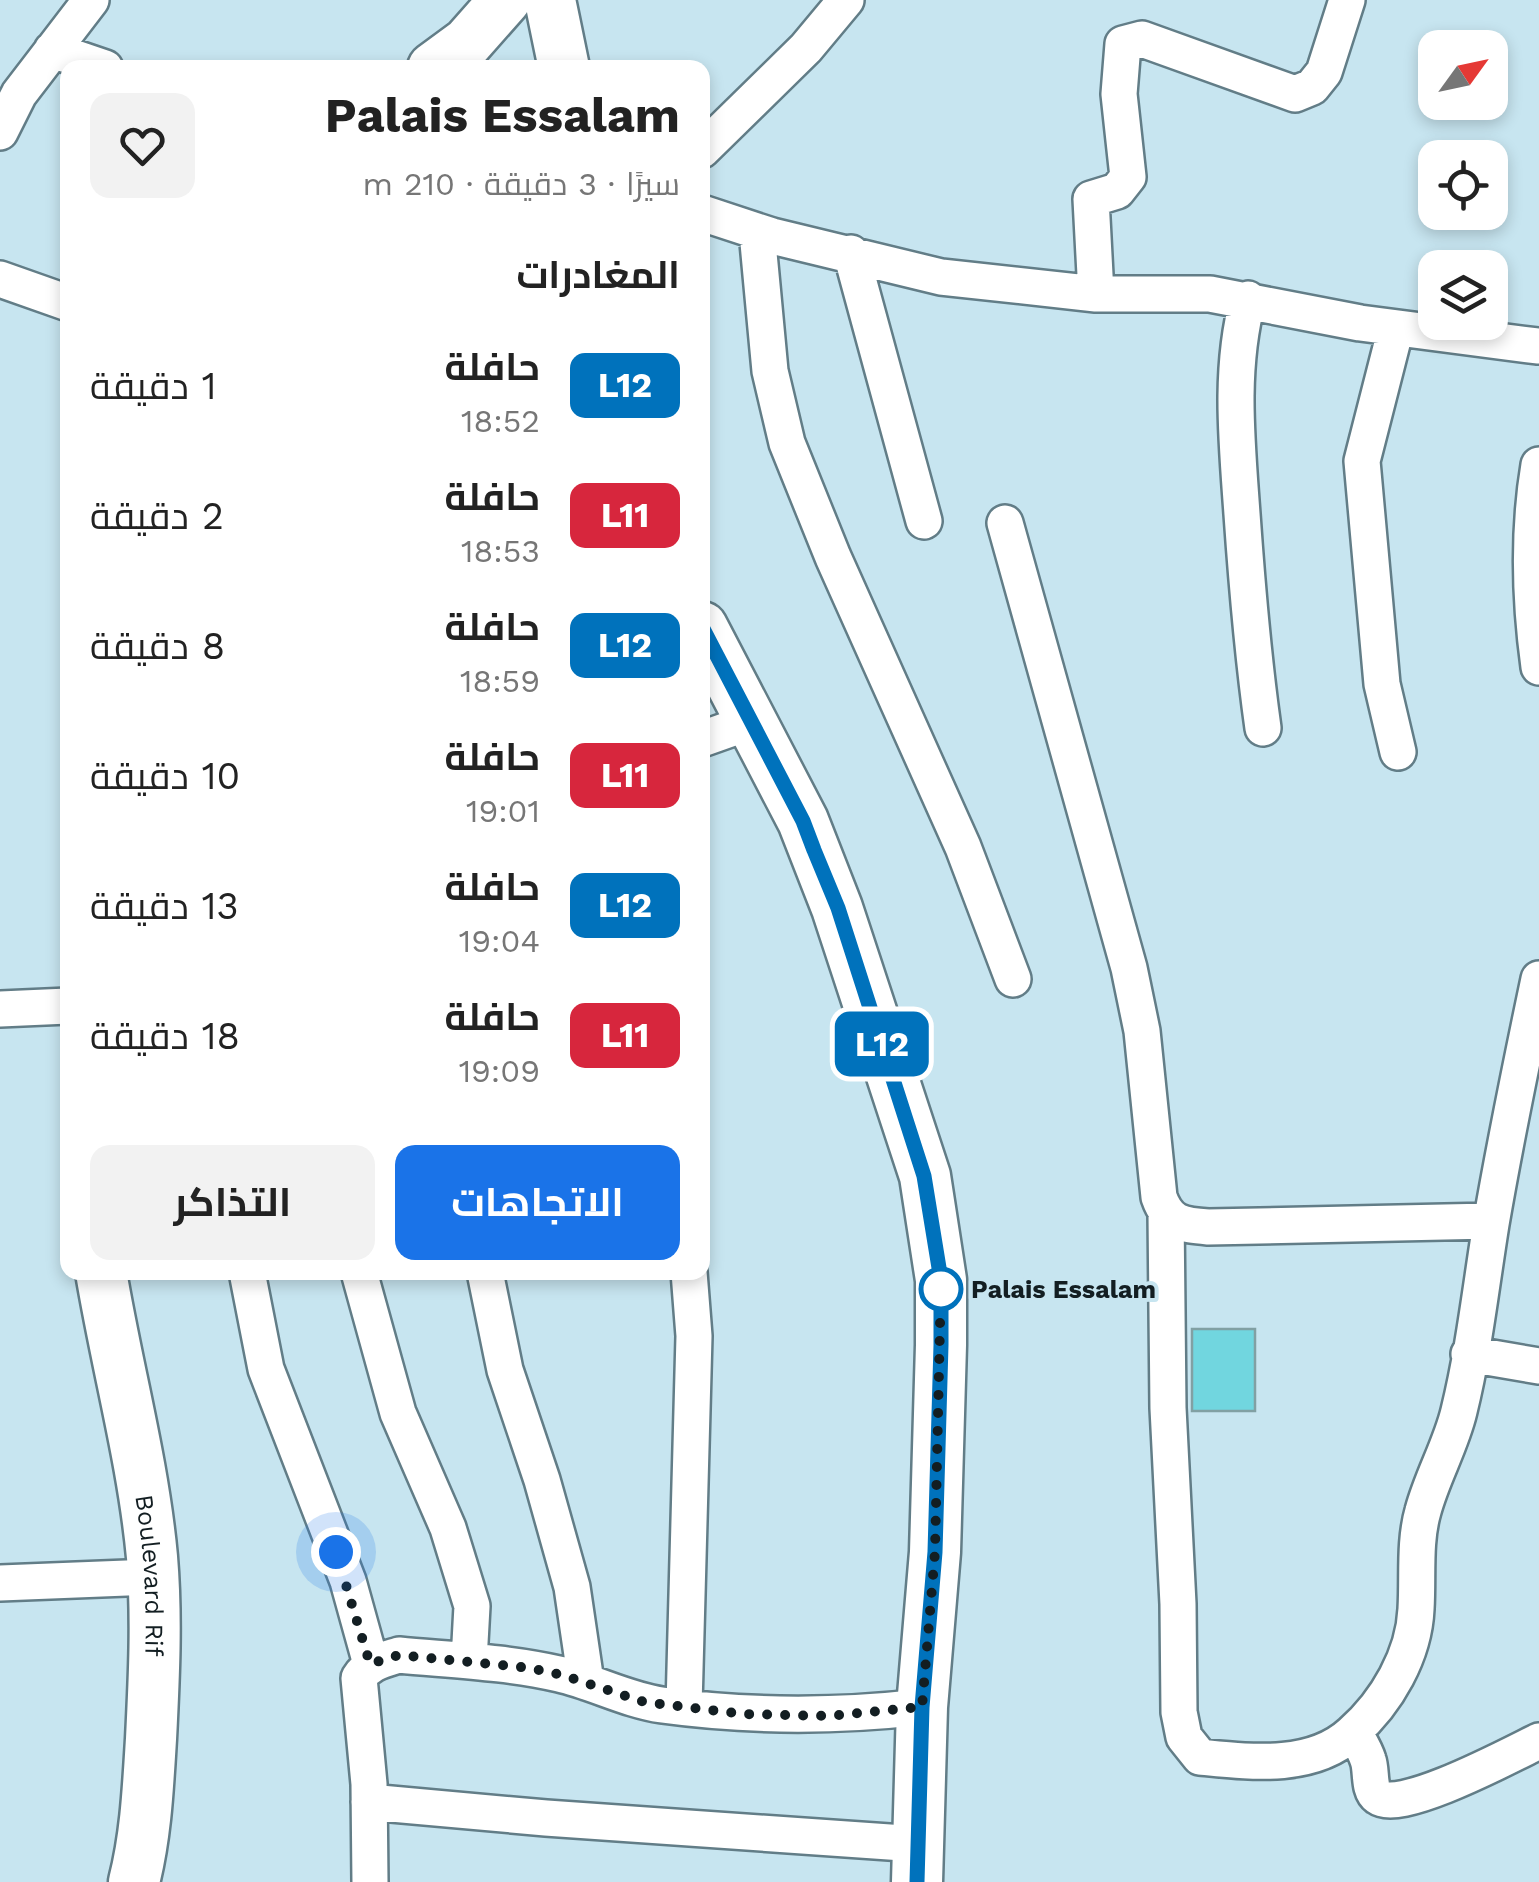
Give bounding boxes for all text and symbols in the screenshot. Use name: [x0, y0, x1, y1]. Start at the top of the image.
north arrow: [1418, 30, 1508, 120]
map controls: [1418, 30, 1508, 340]
text: Palais Essalam: [325, 87, 680, 144]
button: heart: [90, 93, 195, 198]
button: locate: [1418, 140, 1508, 230]
text: سيرًا · 3 دقيقة · 210 m: [363, 165, 680, 203]
button: layers: [1418, 250, 1508, 340]
text: المغادرات: [517, 253, 680, 297]
text: حافلة: [444, 345, 540, 389]
text: 1 دقيقة: [90, 364, 217, 408]
text: L12: [598, 364, 652, 406]
text: 18:52: [461, 402, 540, 440]
text: حافلة: [444, 475, 540, 519]
text: 2 دقيقة: [90, 494, 224, 538]
text: L11: [601, 494, 649, 536]
text: 18:53: [461, 532, 540, 570]
text: حافلة: [444, 605, 540, 649]
text: 8 دقيقة: [90, 624, 225, 668]
text: L12: [598, 624, 652, 666]
text: 18:59: [460, 662, 540, 700]
text: حافلة: [444, 735, 540, 779]
text: 10 دقيقة: [90, 754, 240, 798]
text: L11: [601, 754, 649, 796]
text: 19:01: [466, 792, 540, 830]
text: حافلة: [444, 865, 540, 909]
text: 13 دقيقة: [90, 884, 239, 928]
text: L12: [598, 884, 652, 926]
text: 19:04: [459, 922, 540, 960]
text: حافلة: [444, 995, 540, 1039]
line badge: L12: [824, 1012, 940, 1076]
text: 18 دقيقة: [90, 1014, 240, 1058]
text: L11: [601, 1014, 649, 1056]
text: L12: [855, 1023, 909, 1065]
text: 19:09: [459, 1052, 540, 1090]
button: التذاكر: [90, 1145, 375, 1260]
button: الاتجاهات: [395, 1145, 680, 1260]
marker: Palais Essalam: [920, 1268, 962, 1310]
place label: Palais Essalam: [971, 1275, 1156, 1304]
street label: Boulevard Rif: [130, 1492, 169, 1657]
your location: [311, 1527, 361, 1577]

